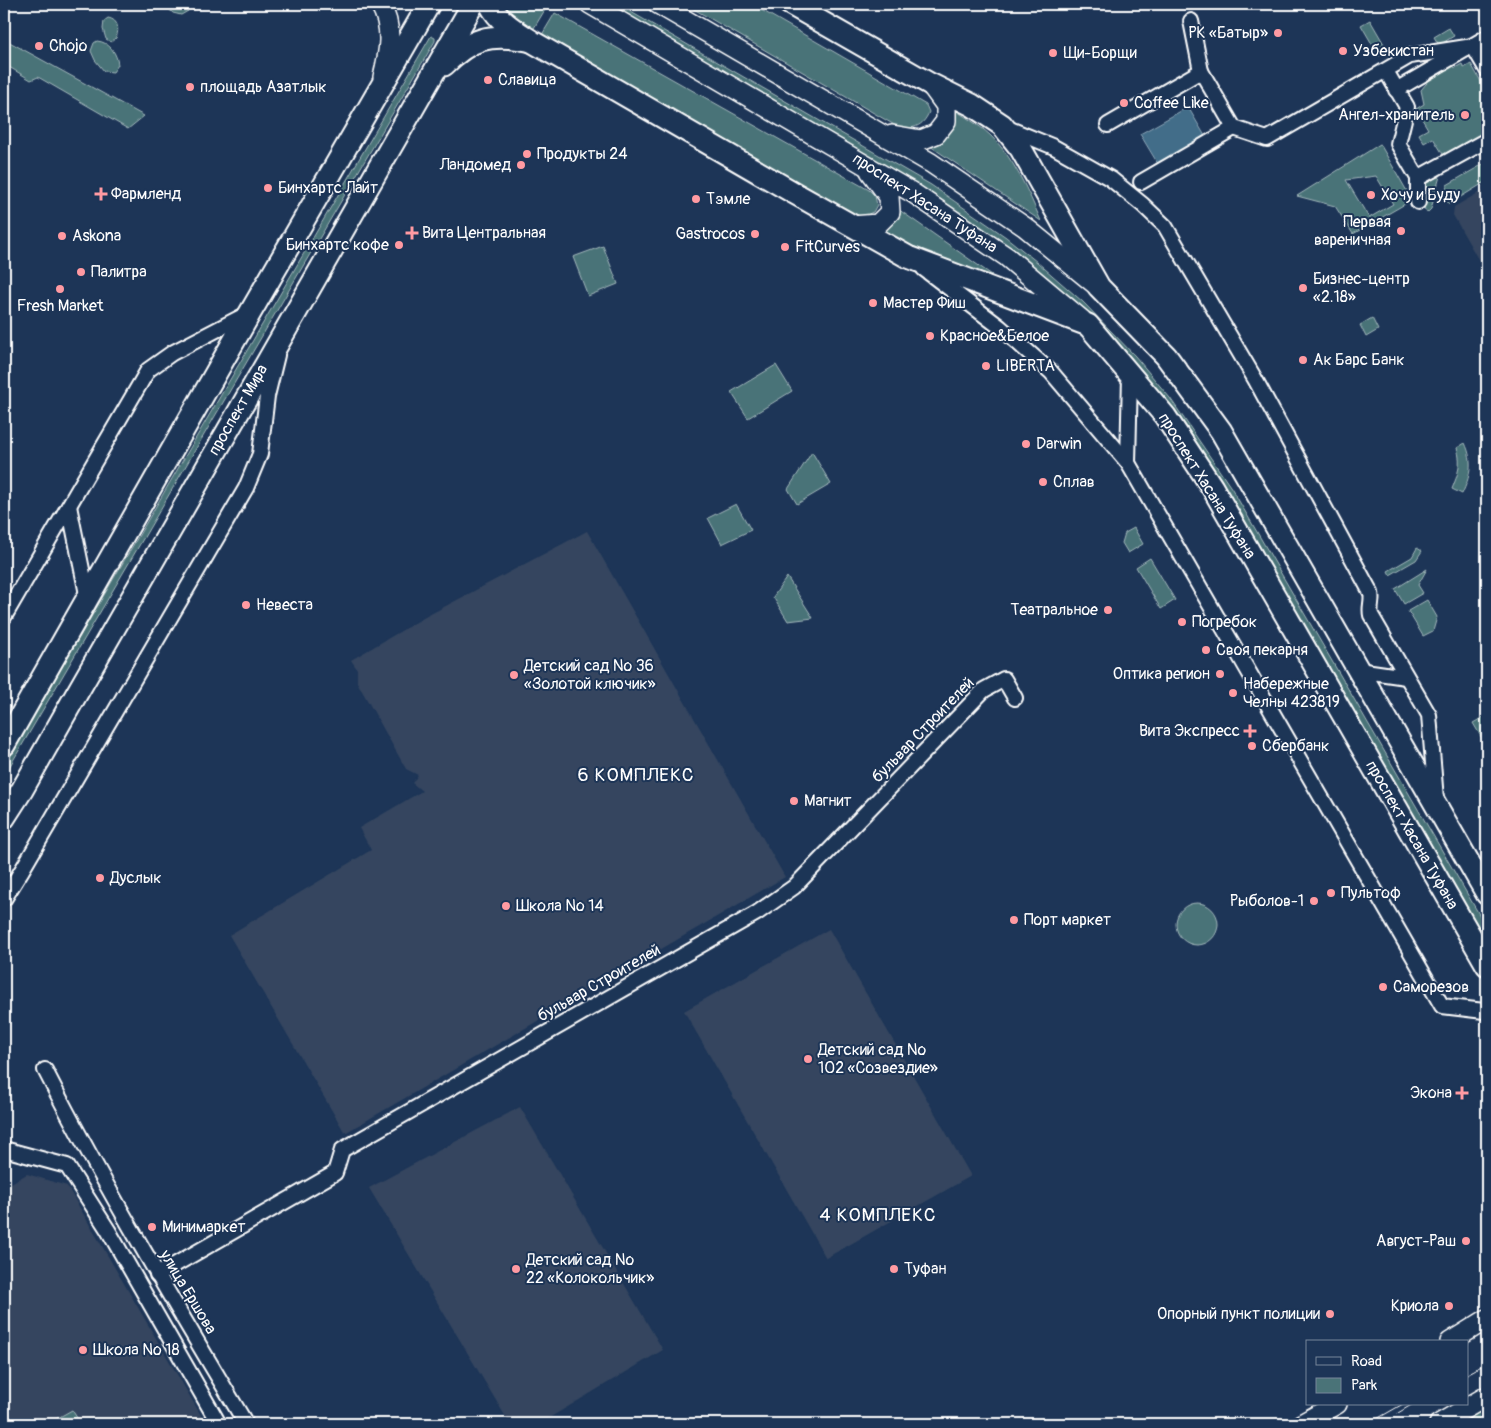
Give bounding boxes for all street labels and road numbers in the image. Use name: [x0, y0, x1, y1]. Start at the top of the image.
street label: проспект Хасана Туфана: [849, 149, 1001, 257]
street label: проспект Мира: [204, 361, 272, 459]
street label: проспект Хасана Туфана: [1154, 409, 1260, 563]
street label: бульвар Строителей: [867, 673, 979, 787]
street label: проспект Хасана Туфана: [1361, 757, 1463, 913]
street label: бульвар Строителей: [534, 940, 664, 1026]
street label: улица Ершова: [155, 1246, 221, 1338]

